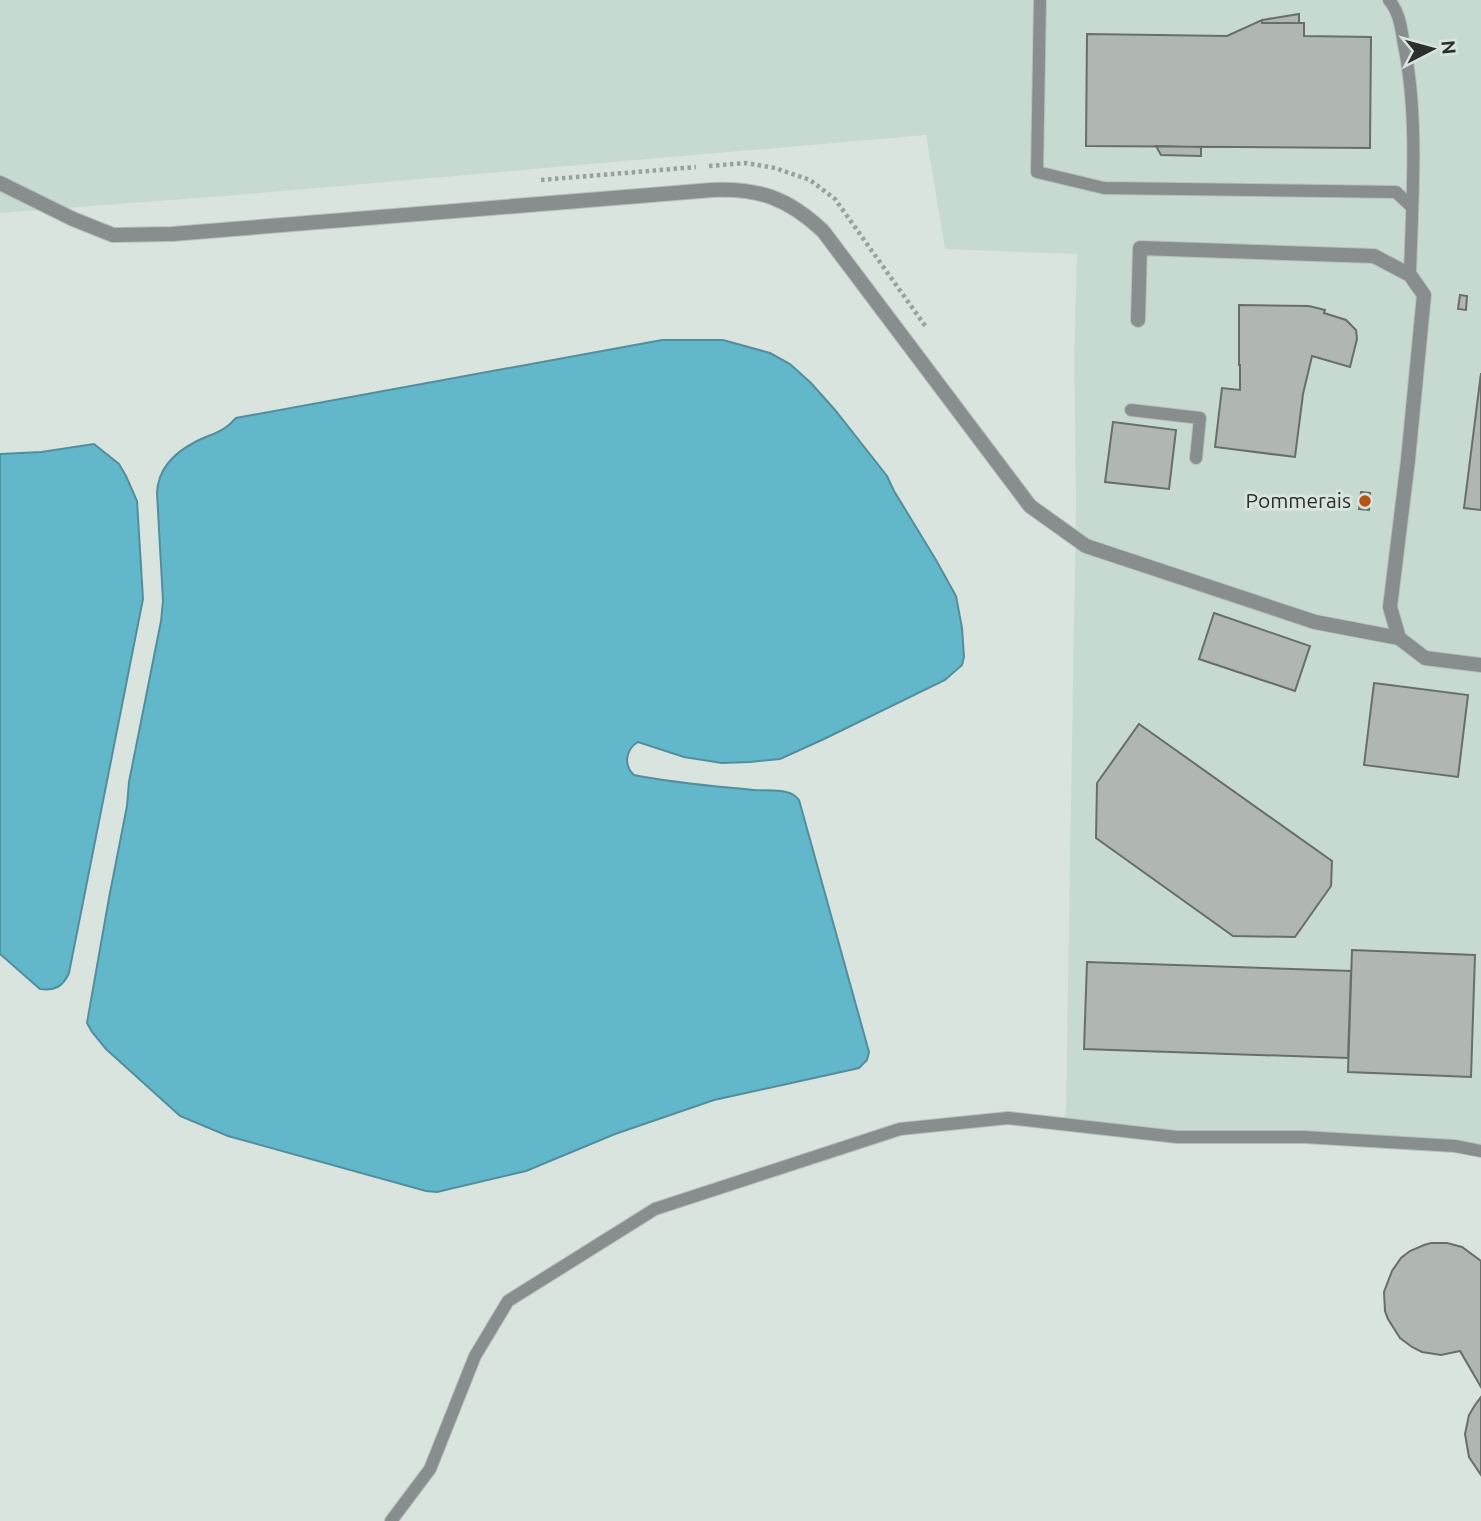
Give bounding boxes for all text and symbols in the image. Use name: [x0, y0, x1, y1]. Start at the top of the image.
north arrow: [1397, 14, 1467, 84]
text: N: [1437, 39, 1461, 55]
place label: Pommerais: [1246, 488, 1351, 512]
marker: Pommerais: [1357, 493, 1373, 509]

